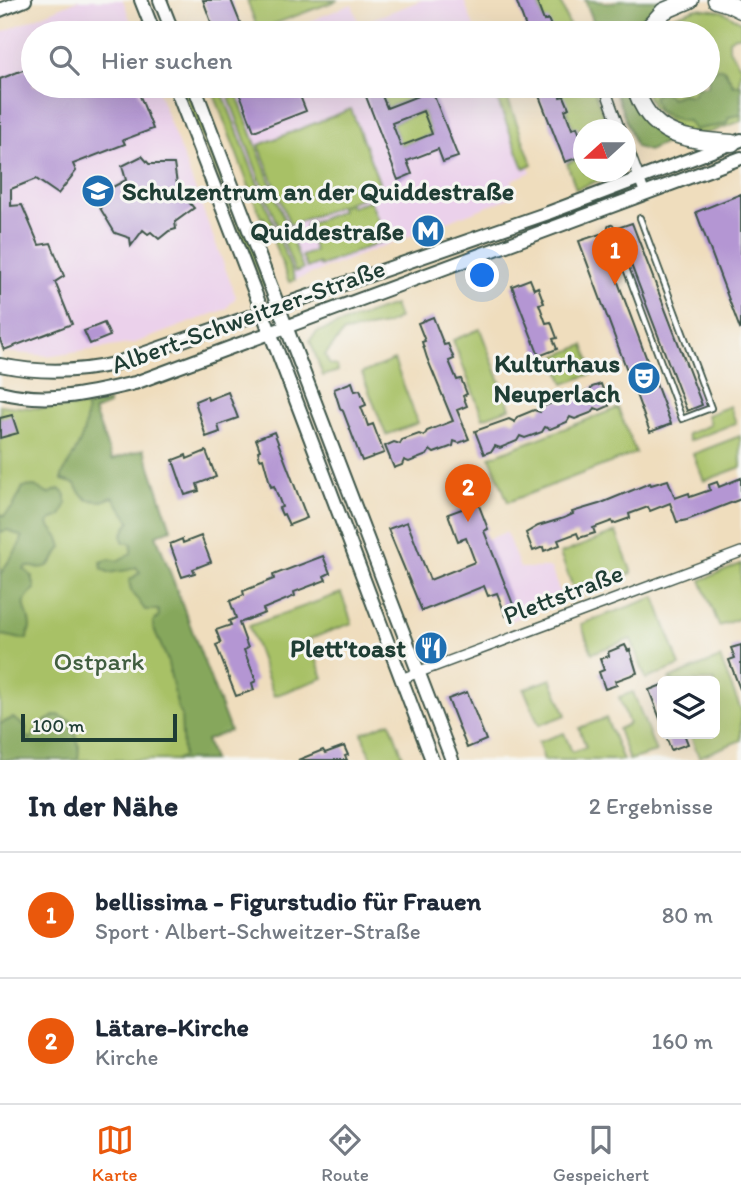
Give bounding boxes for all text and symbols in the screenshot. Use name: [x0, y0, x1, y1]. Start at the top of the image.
search box: [21, 21, 720, 98]
icon: search: [45, 41, 83, 79]
text: Hier suchen: [101, 44, 233, 76]
north arrow: [573, 119, 636, 182]
school or university icon: Schulzentrum an der Quiddestraße: [79, 172, 117, 210]
place label: Schulzentrum an der Quiddestraße: [122, 175, 514, 207]
metro station icon: Quiddestraße: [409, 212, 447, 250]
place label: Quiddestraße: [250, 215, 404, 247]
pin: 1: [592, 227, 638, 285]
street label: Albert-Schweitzer-Straße: [107, 252, 389, 380]
your location: [465, 258, 499, 292]
place label: Kulturhaus Neuperlach: [493, 347, 621, 409]
theatre icon: Kulturhaus Neuperlach: [625, 359, 663, 397]
pin: 2: [445, 464, 491, 522]
street label: Plettstraße: [498, 556, 628, 632]
restaurant icon: Plett'toast: [412, 629, 450, 667]
place label: Plett'toast: [290, 632, 406, 664]
park label: Ostpark: [53, 645, 145, 677]
map controls: [657, 676, 720, 739]
button: layers: [657, 676, 720, 739]
scale bar: [21, 711, 177, 743]
text: 100 m: [32, 714, 84, 737]
text: In der Nähe: [28, 787, 178, 824]
text: 2 Ergebnisse: [589, 792, 713, 820]
text: bellissima - Figurstudio für Frauen: [95, 885, 481, 917]
text: 1: [46, 901, 56, 929]
text: 80 m: [662, 901, 713, 929]
text: Sport · Albert-Schweitzer-Straße: [95, 917, 421, 945]
text: Lätare-Kirche: [95, 1011, 249, 1043]
text: 2: [45, 1027, 57, 1055]
text: 160 m: [651, 1027, 713, 1055]
text: Kirche: [95, 1043, 158, 1071]
tab: Karte: [92, 1121, 138, 1186]
tab: Route: [321, 1121, 369, 1186]
tab: Gespeichert: [553, 1121, 649, 1186]

